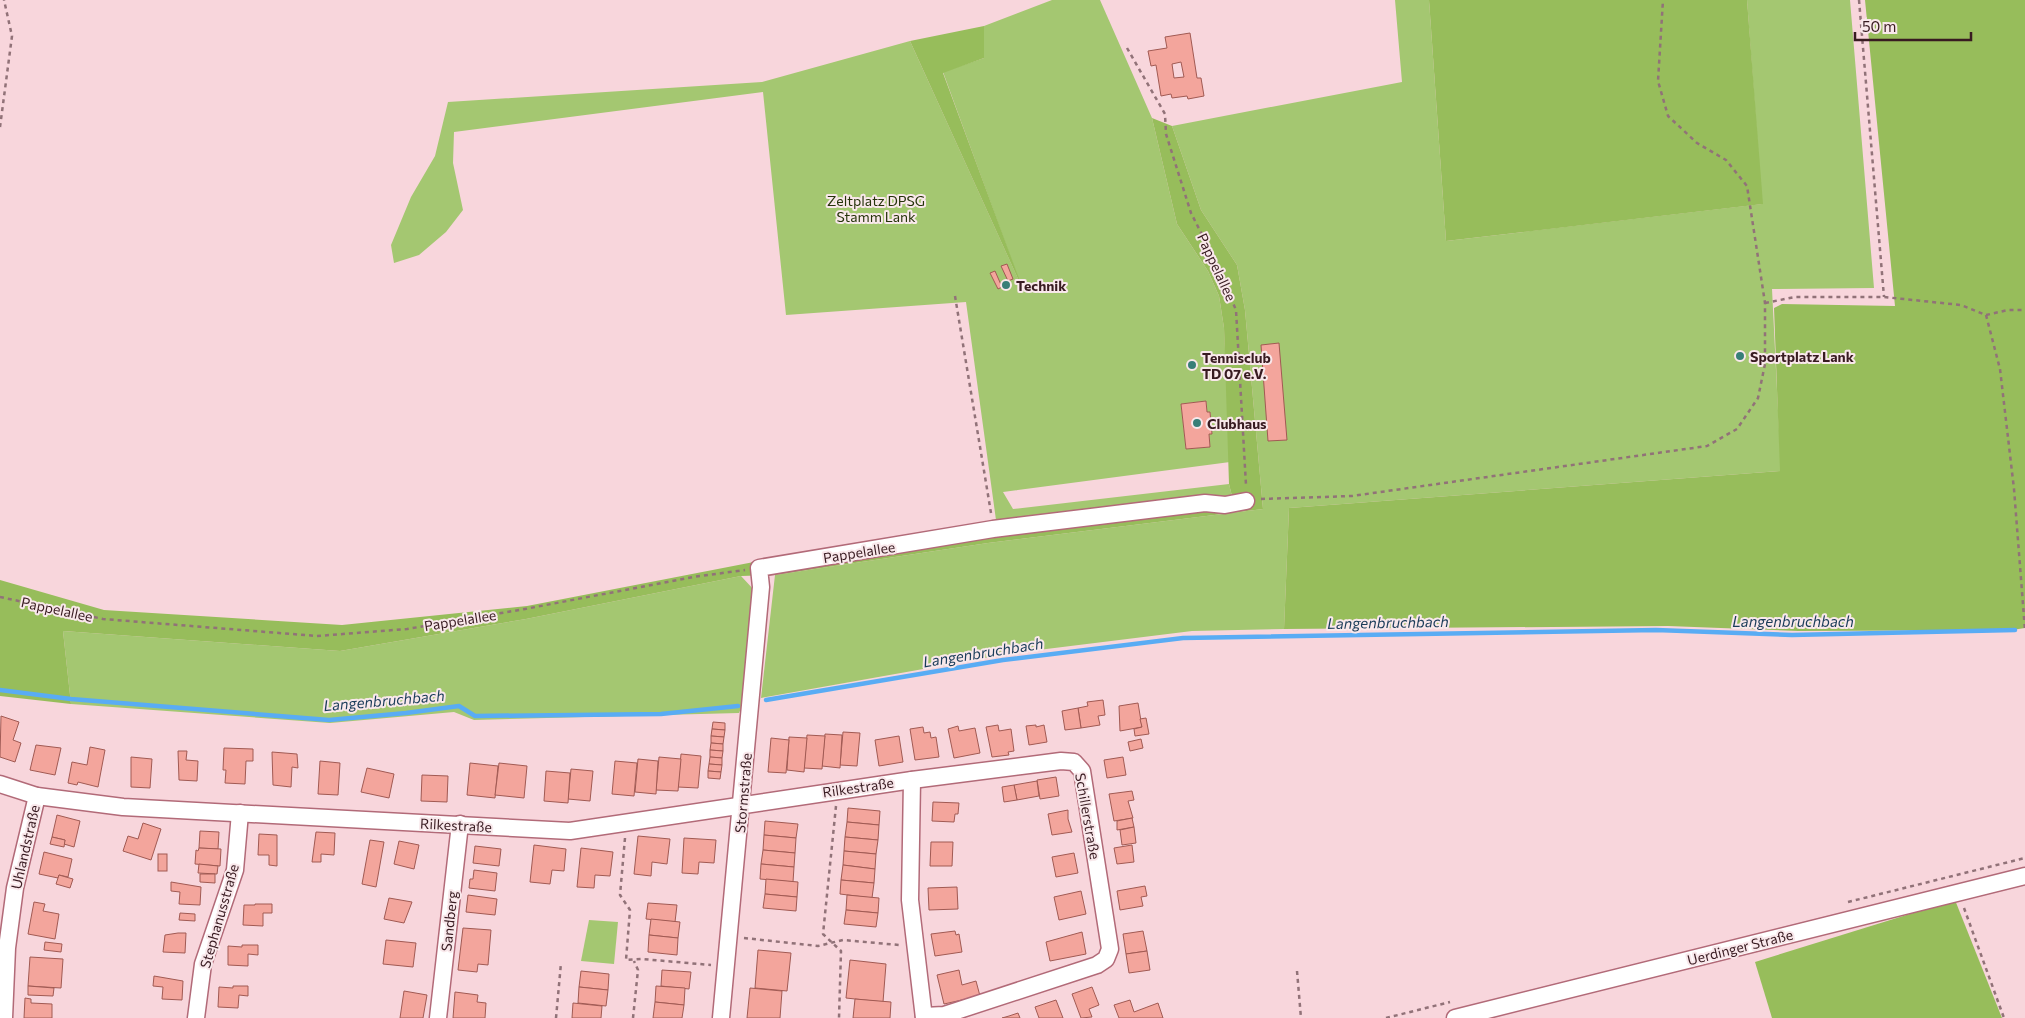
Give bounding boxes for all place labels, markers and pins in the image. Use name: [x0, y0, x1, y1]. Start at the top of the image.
place label: Technik: [1016, 277, 1066, 294]
marker: Technik: [1000, 279, 1012, 291]
place label: Sportplatz Lank: [1750, 348, 1854, 365]
place label: Tennisclub TD 07 e.V.: [1202, 349, 1271, 382]
marker: Sportplatz Lank: [1734, 350, 1746, 362]
marker: Tennisclub TD 07 e.V.: [1186, 359, 1198, 371]
place label: Clubhaus: [1207, 415, 1267, 432]
marker: Clubhaus: [1191, 417, 1203, 429]

